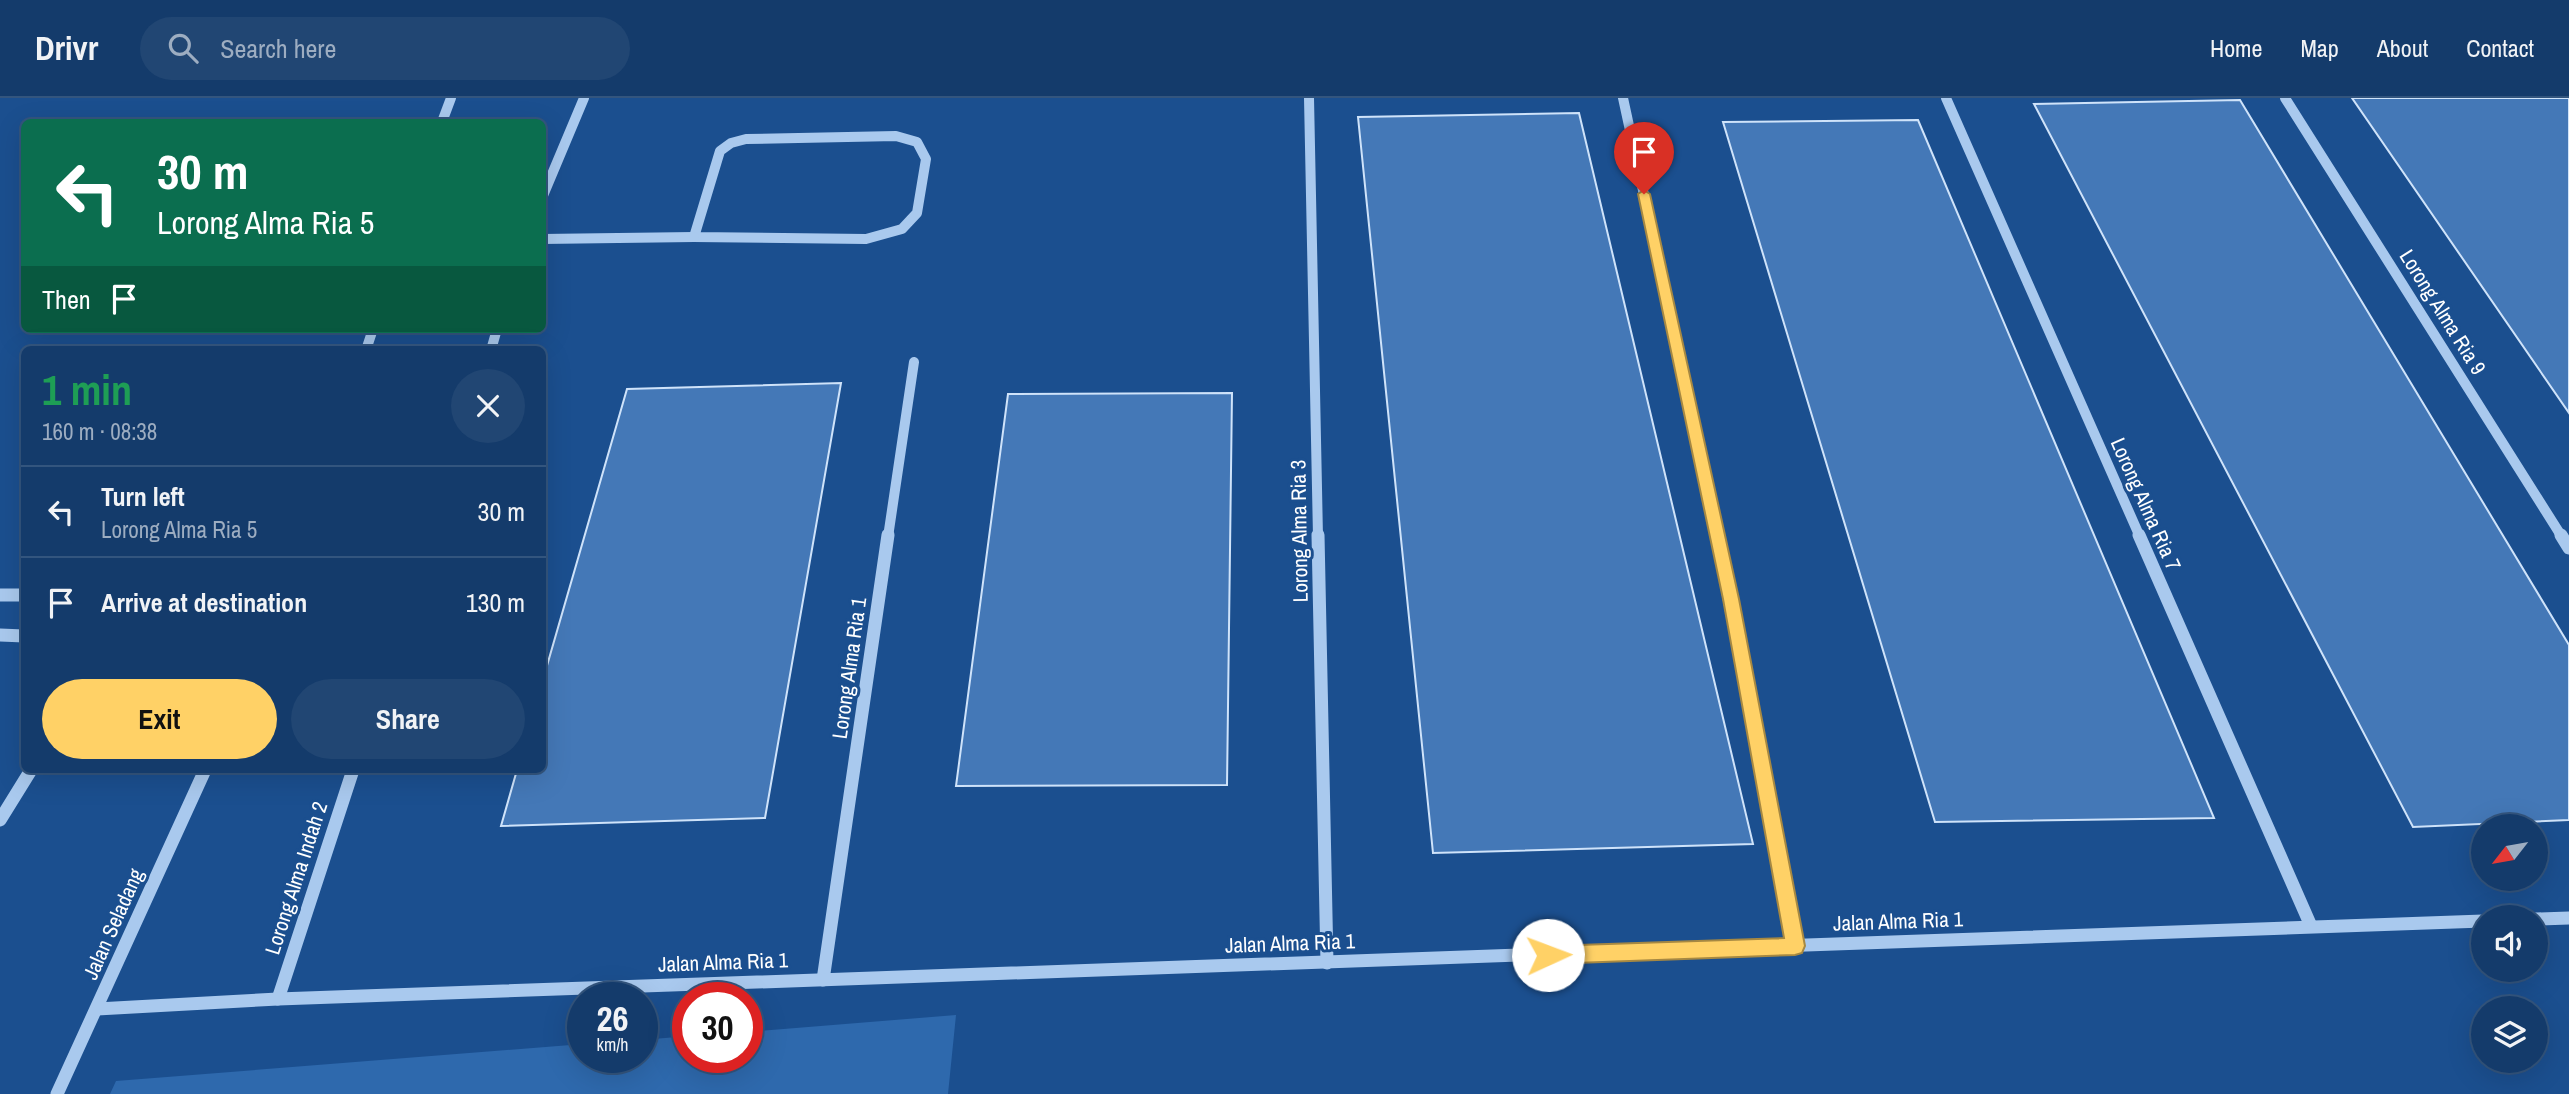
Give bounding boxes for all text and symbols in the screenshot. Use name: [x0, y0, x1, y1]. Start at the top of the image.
search box: [140, 17, 630, 80]
text: Drivr: [35, 26, 98, 70]
icon: search: [164, 29, 202, 67]
text: Search here: [220, 31, 336, 66]
text: Home: [2210, 32, 2262, 64]
text: Map: [2300, 32, 2339, 64]
text: About: [2377, 32, 2428, 64]
text: Contact: [2466, 32, 2534, 64]
pin: [1614, 122, 1674, 194]
icon: arrive: [1625, 133, 1663, 171]
text: 30 m: [157, 138, 249, 204]
icon: left: [42, 147, 133, 238]
text: Lorong Alma Ria 5: [157, 201, 374, 244]
street label: Lorong Alma Ria 9: [2393, 244, 2493, 380]
icon: arrive: [105, 280, 143, 318]
text: Then: [42, 282, 91, 317]
text: 1 min: [42, 362, 132, 418]
button: close: [451, 369, 525, 443]
text: 160 m · 08:38: [42, 416, 157, 447]
street label: Lorong Alma Ria 7: [2104, 433, 2188, 575]
street label: Lorong Alma Ria 3: [1283, 459, 1315, 603]
text: Turn left: [101, 479, 185, 514]
icon: left: [42, 493, 80, 531]
text: 30 m: [478, 494, 525, 529]
text: Lorong Alma Ria 5: [101, 514, 257, 545]
icon: arrive: [42, 584, 80, 622]
text: Arrive at destination: [101, 585, 307, 620]
text: 130 m: [466, 585, 525, 620]
street label: Lorong Alma Ria 1: [825, 595, 873, 741]
button: Exit: [42, 679, 277, 759]
button: Share: [291, 679, 525, 759]
street label: Lorong Alma Indah 2: [258, 798, 334, 958]
north arrow: [2471, 814, 2548, 891]
map controls: [2471, 814, 2548, 1073]
street label: Jalan Seladang: [76, 863, 151, 984]
street label: Jalan Alma Ria 1: [1832, 904, 1964, 938]
button: sound: [2471, 905, 2548, 982]
position arrow: [1511, 918, 1585, 992]
street label: Jalan Alma Ria 1: [1224, 926, 1356, 960]
street label: Jalan Alma Ria 1: [657, 945, 789, 979]
speed limit sign: 30: [672, 982, 763, 1073]
text: 26: [597, 995, 628, 1042]
button: layers: [2471, 996, 2548, 1073]
text: km/h: [597, 1032, 629, 1057]

